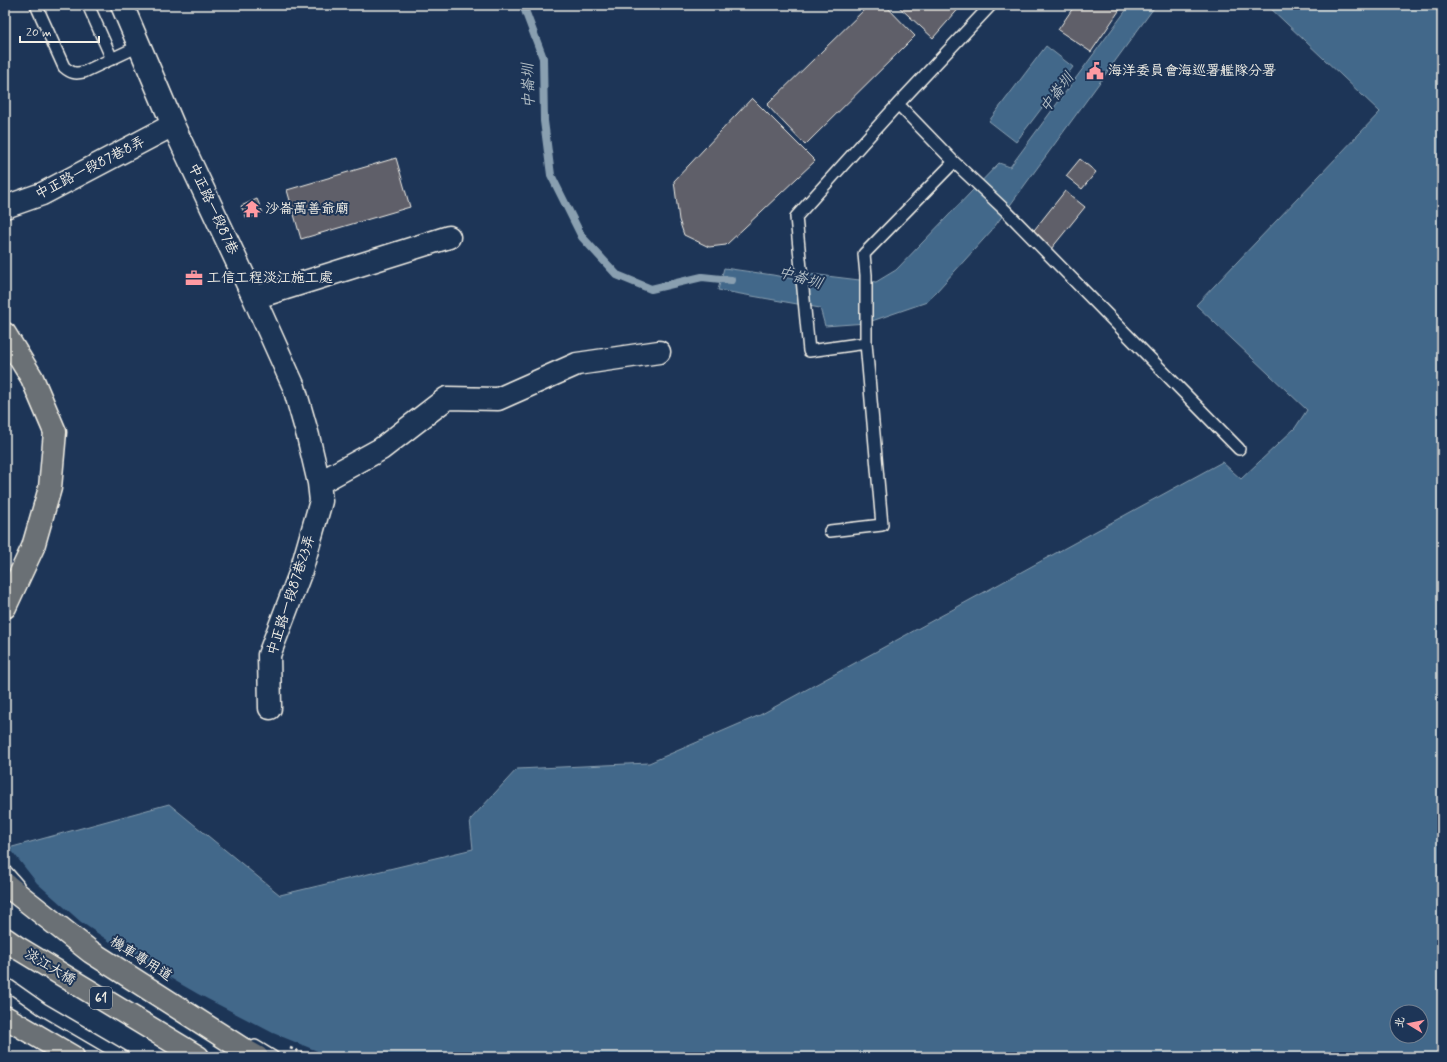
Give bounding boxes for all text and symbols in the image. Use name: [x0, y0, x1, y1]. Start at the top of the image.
scale bar: [20, 18, 99, 44]
text: 20 m: [26, 25, 52, 41]
water label: 中崙圳: [518, 61, 540, 109]
public building icon: 海洋委員會海巡署艦隊分署: [1085, 61, 1105, 81]
place label: 海洋委員會海巡署艦隊分署: [1108, 62, 1276, 80]
water label: 中崙圳: [1035, 67, 1080, 117]
street label: 中正路一段87巷8弄: [32, 133, 148, 203]
street label: 中正路一段87巷: [184, 160, 242, 259]
temple icon: 沙崙萬善爺廟: [242, 199, 262, 219]
place label: 沙崙萬善爺廟: [265, 200, 349, 218]
water label: 中崙圳: [776, 262, 826, 294]
office icon: 工信工程淡江施工處: [184, 268, 204, 288]
place label: 工信工程淡江施工處: [207, 269, 333, 287]
street label: 中正路一段87巷23弄: [263, 532, 319, 658]
street label: 機車專用道: [107, 933, 175, 985]
street label: 淡江大橋: [21, 945, 79, 989]
road number: 61: [90, 987, 112, 1009]
north arrow: [1389, 1004, 1429, 1044]
text: 北: [1392, 1016, 1408, 1029]

